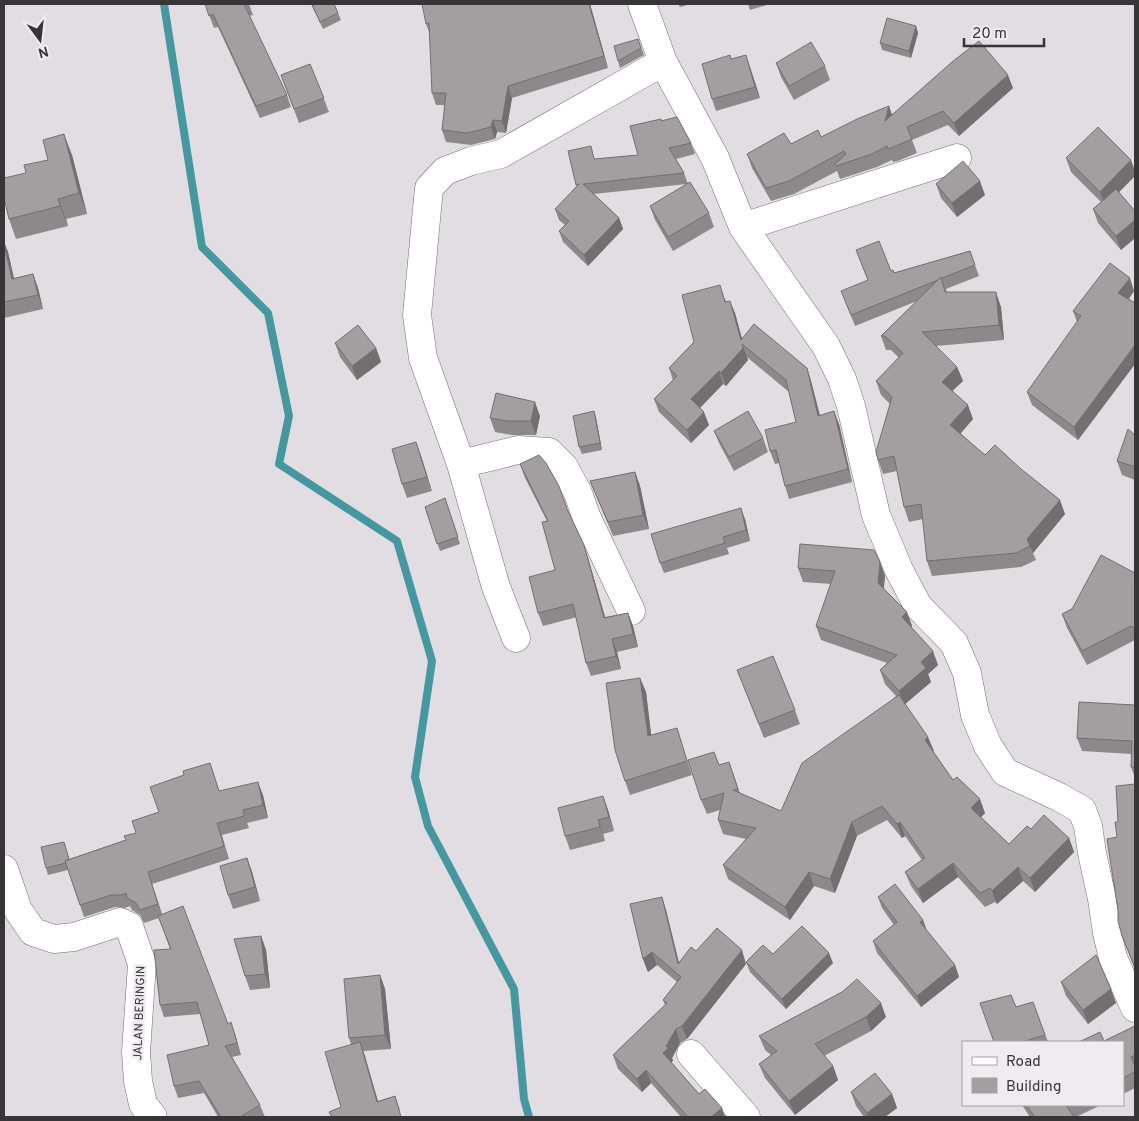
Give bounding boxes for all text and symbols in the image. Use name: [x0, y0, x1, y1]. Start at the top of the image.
north arrow: [15, 15, 65, 65]
scale bar: [964, 15, 1044, 47]
text: 20 m: [972, 25, 1007, 44]
text: N: [36, 42, 50, 61]
street label: JALAN BERINGIN: [130, 965, 150, 1061]
legend: [962, 1041, 1124, 1106]
text: Road: [1006, 1053, 1041, 1072]
text: Building: [1006, 1078, 1061, 1097]

